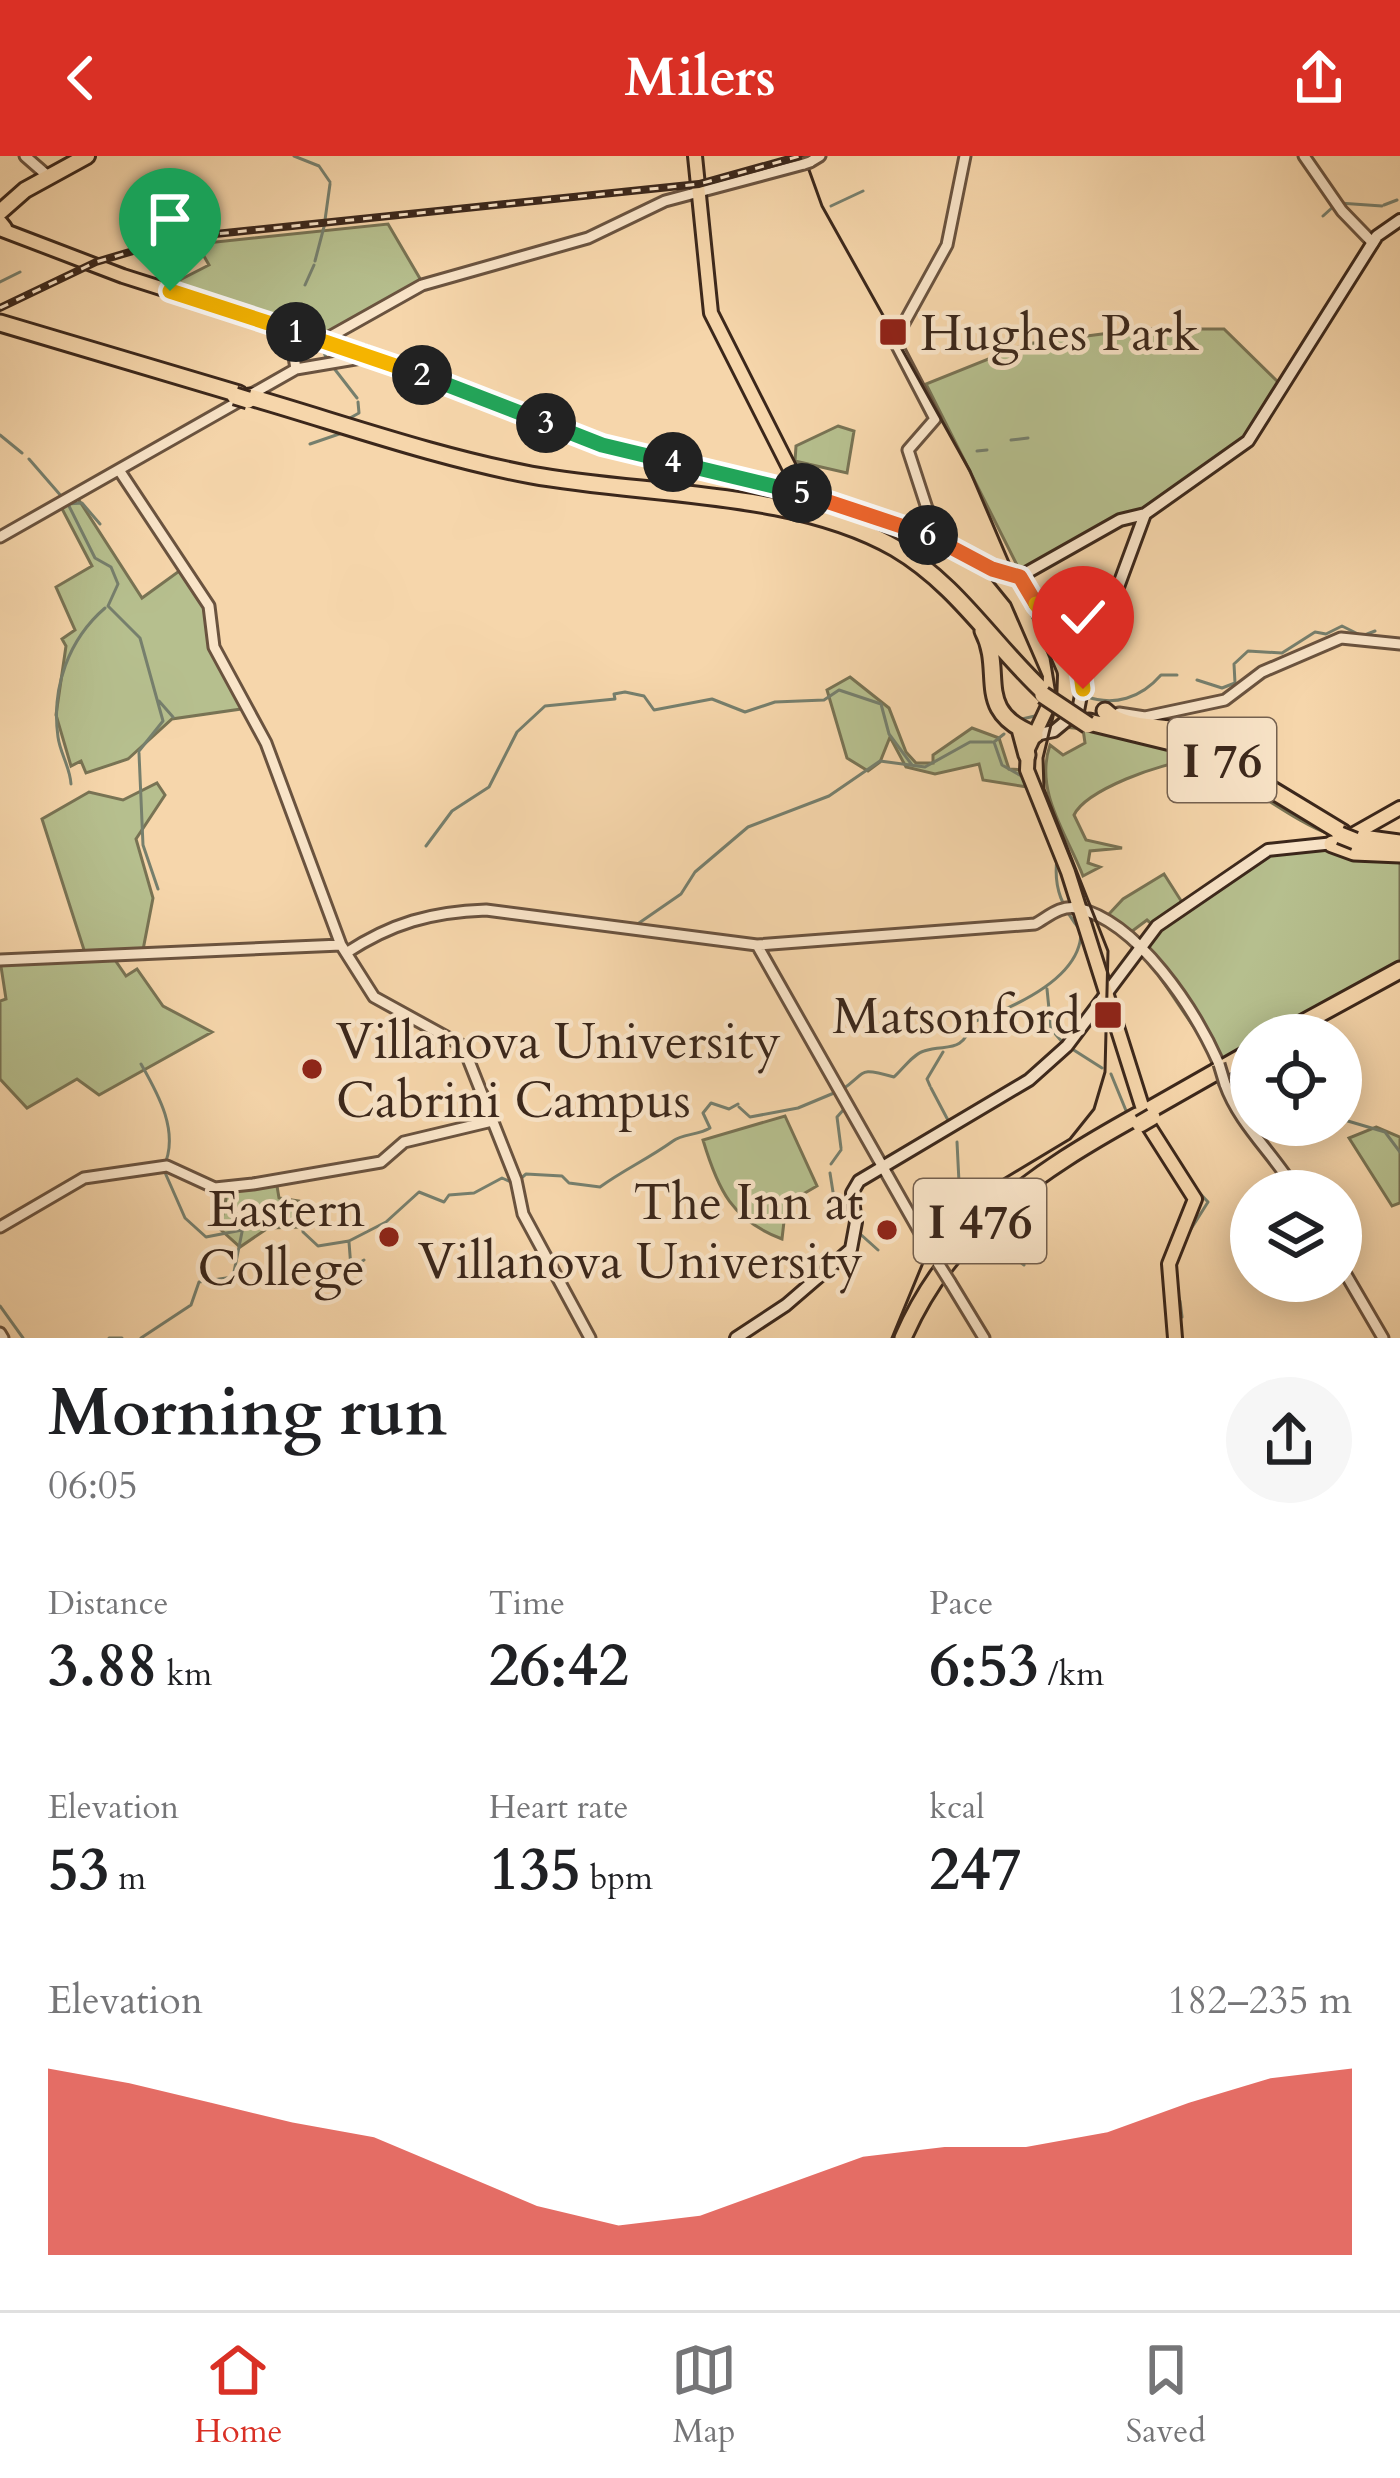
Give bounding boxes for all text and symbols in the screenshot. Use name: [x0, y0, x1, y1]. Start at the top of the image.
text: Milers: [624, 42, 776, 115]
icon: back: [48, 45, 114, 111]
icon: share: [1286, 45, 1352, 111]
pin: [119, 168, 221, 291]
icon: arrive: [137, 186, 203, 252]
place label: Hughes Park: [920, 299, 1200, 369]
pin: 1: [266, 302, 326, 362]
text: 1: [288, 309, 304, 354]
marker: Hughes Park: [877, 316, 909, 348]
pin: 2: [392, 345, 452, 405]
text: 2: [414, 352, 430, 397]
pin: 3: [516, 393, 576, 453]
text: 3: [538, 400, 554, 445]
pin: 4: [643, 432, 703, 492]
text: 4: [665, 439, 681, 484]
pin: 5: [772, 463, 832, 523]
text: 5: [794, 470, 810, 515]
pin: 6: [898, 505, 958, 565]
text: 6: [920, 512, 936, 557]
pin: [1032, 566, 1134, 689]
icon: check: [1050, 584, 1116, 650]
road number: I 76: [1168, 718, 1276, 802]
place label: Matsonford: [832, 982, 1081, 1052]
marker: Matsonford: [1092, 999, 1124, 1031]
place label: Villanova University Cabrini Campus: [336, 1007, 781, 1136]
map controls: [1230, 1014, 1362, 1302]
button: locate: [1230, 1014, 1362, 1146]
marker: Villanova University Cabrini Campus: [299, 1056, 325, 1082]
place label: The Inn at Villanova University: [418, 1168, 863, 1297]
button: layers: [1230, 1170, 1362, 1302]
place label: Eastern College: [198, 1175, 365, 1304]
road number: I 476: [914, 1179, 1046, 1263]
marker: The Inn at Villanova University: [874, 1217, 900, 1243]
marker: Eastern College: [376, 1224, 402, 1250]
text: Morning run: [48, 1369, 447, 1458]
button: share: [1226, 1377, 1352, 1503]
text: 06:05: [48, 1459, 138, 1512]
text: Distance: [48, 1581, 169, 1626]
text: Time: [489, 1581, 565, 1626]
text: Pace: [929, 1581, 993, 1626]
text: 3.88: [48, 1626, 158, 1707]
text: 26:42: [489, 1626, 629, 1707]
text: 6:53: [929, 1626, 1039, 1707]
text: km: [158, 1652, 212, 1697]
text: /km: [1039, 1652, 1104, 1697]
text: Elevation: [48, 1785, 179, 1830]
text: Heart rate: [489, 1785, 629, 1830]
text: kcal: [929, 1785, 985, 1830]
text: 53: [48, 1830, 109, 1911]
text: 135: [489, 1830, 581, 1911]
text: 247: [929, 1830, 1022, 1911]
text: m: [109, 1856, 146, 1901]
text: bpm: [581, 1856, 653, 1901]
text: Elevation: [48, 1974, 203, 2027]
text: 182–235 m: [1167, 1974, 1352, 2027]
tab: Home: [194, 2337, 283, 2454]
tab: Map: [671, 2337, 737, 2454]
tab: Saved: [1126, 2337, 1206, 2454]

